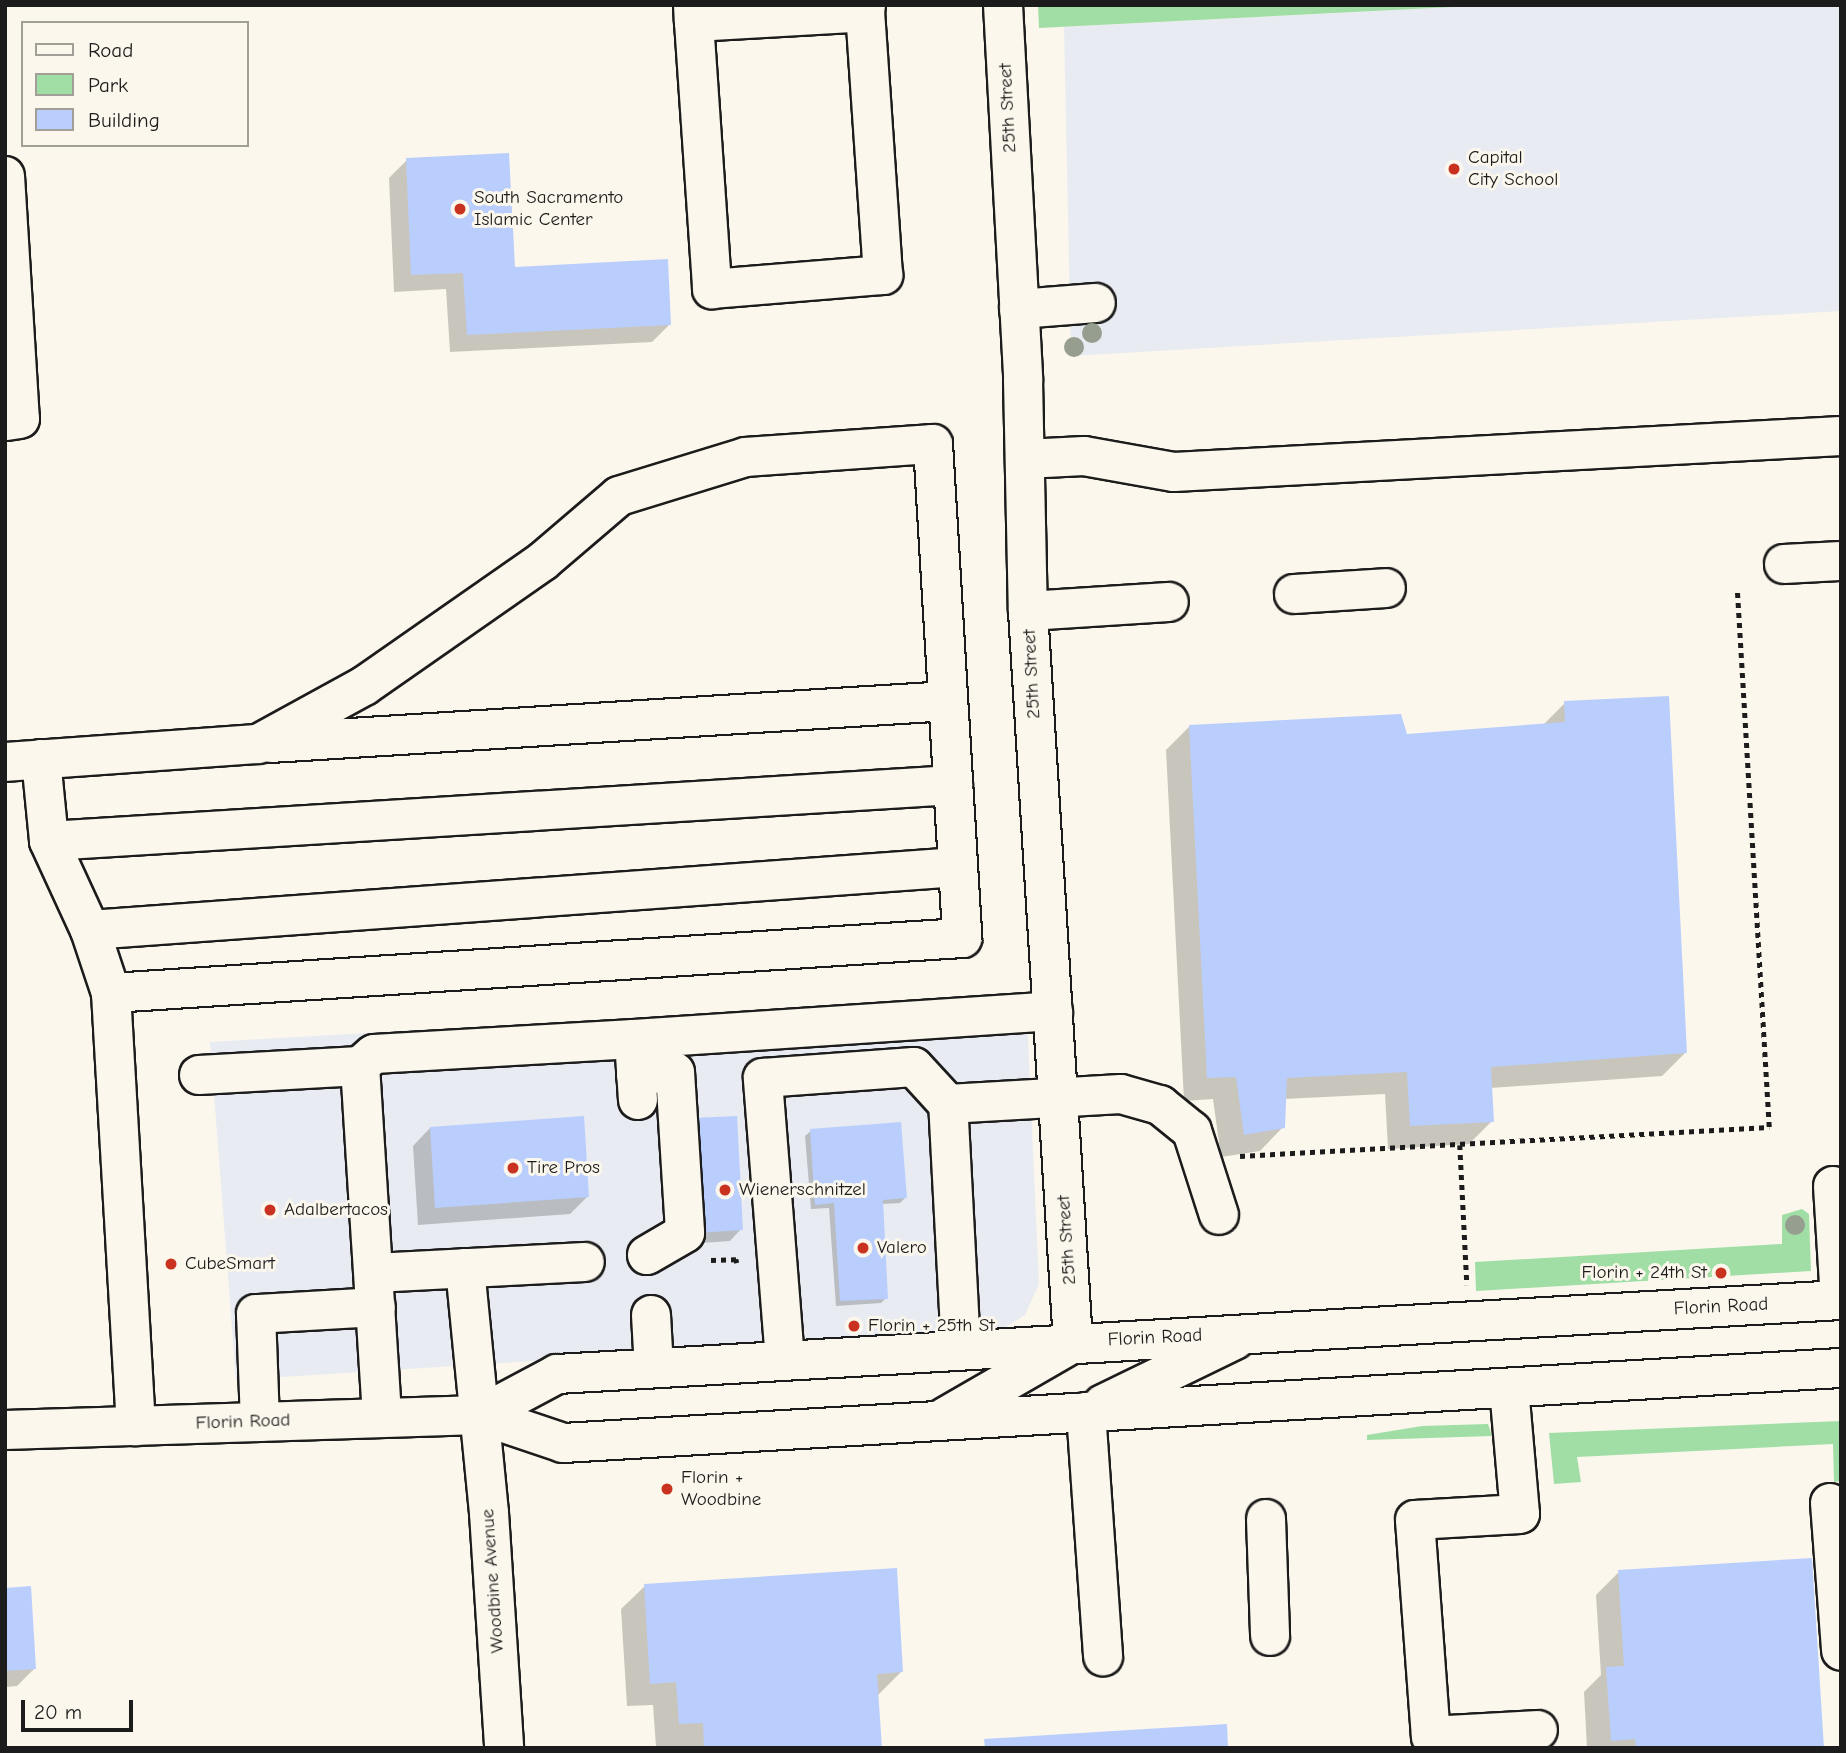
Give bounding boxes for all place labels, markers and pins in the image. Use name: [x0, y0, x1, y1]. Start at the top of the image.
place label: Capital City School: [1468, 147, 1558, 191]
marker: Capital City School: [1446, 161, 1462, 177]
place label: South Sacramento Islamic Center: [474, 187, 623, 231]
marker: South Sacramento Islamic Center: [452, 201, 468, 217]
place label: Tire Pros: [527, 1157, 600, 1179]
marker: Tire Pros: [505, 1160, 521, 1176]
place label: Wienerschnitzel: [739, 1179, 866, 1201]
marker: Wienerschnitzel: [717, 1182, 733, 1198]
place label: Adalbertacos: [284, 1199, 388, 1221]
marker: Adalbertacos: [262, 1202, 278, 1218]
place label: Valero: [877, 1237, 927, 1259]
marker: Valero: [855, 1240, 871, 1256]
place label: CubeSmart: [185, 1253, 275, 1275]
marker: CubeSmart: [163, 1256, 179, 1272]
place label: Florin + 24th St: [1581, 1262, 1707, 1284]
marker: Florin + 24th St: [1713, 1265, 1729, 1281]
place label: Florin + 25th St: [868, 1315, 995, 1337]
marker: Florin + 25th St: [846, 1318, 862, 1334]
place label: Florin + Woodbine: [681, 1467, 761, 1511]
marker: Florin + Woodbine: [659, 1481, 675, 1497]

